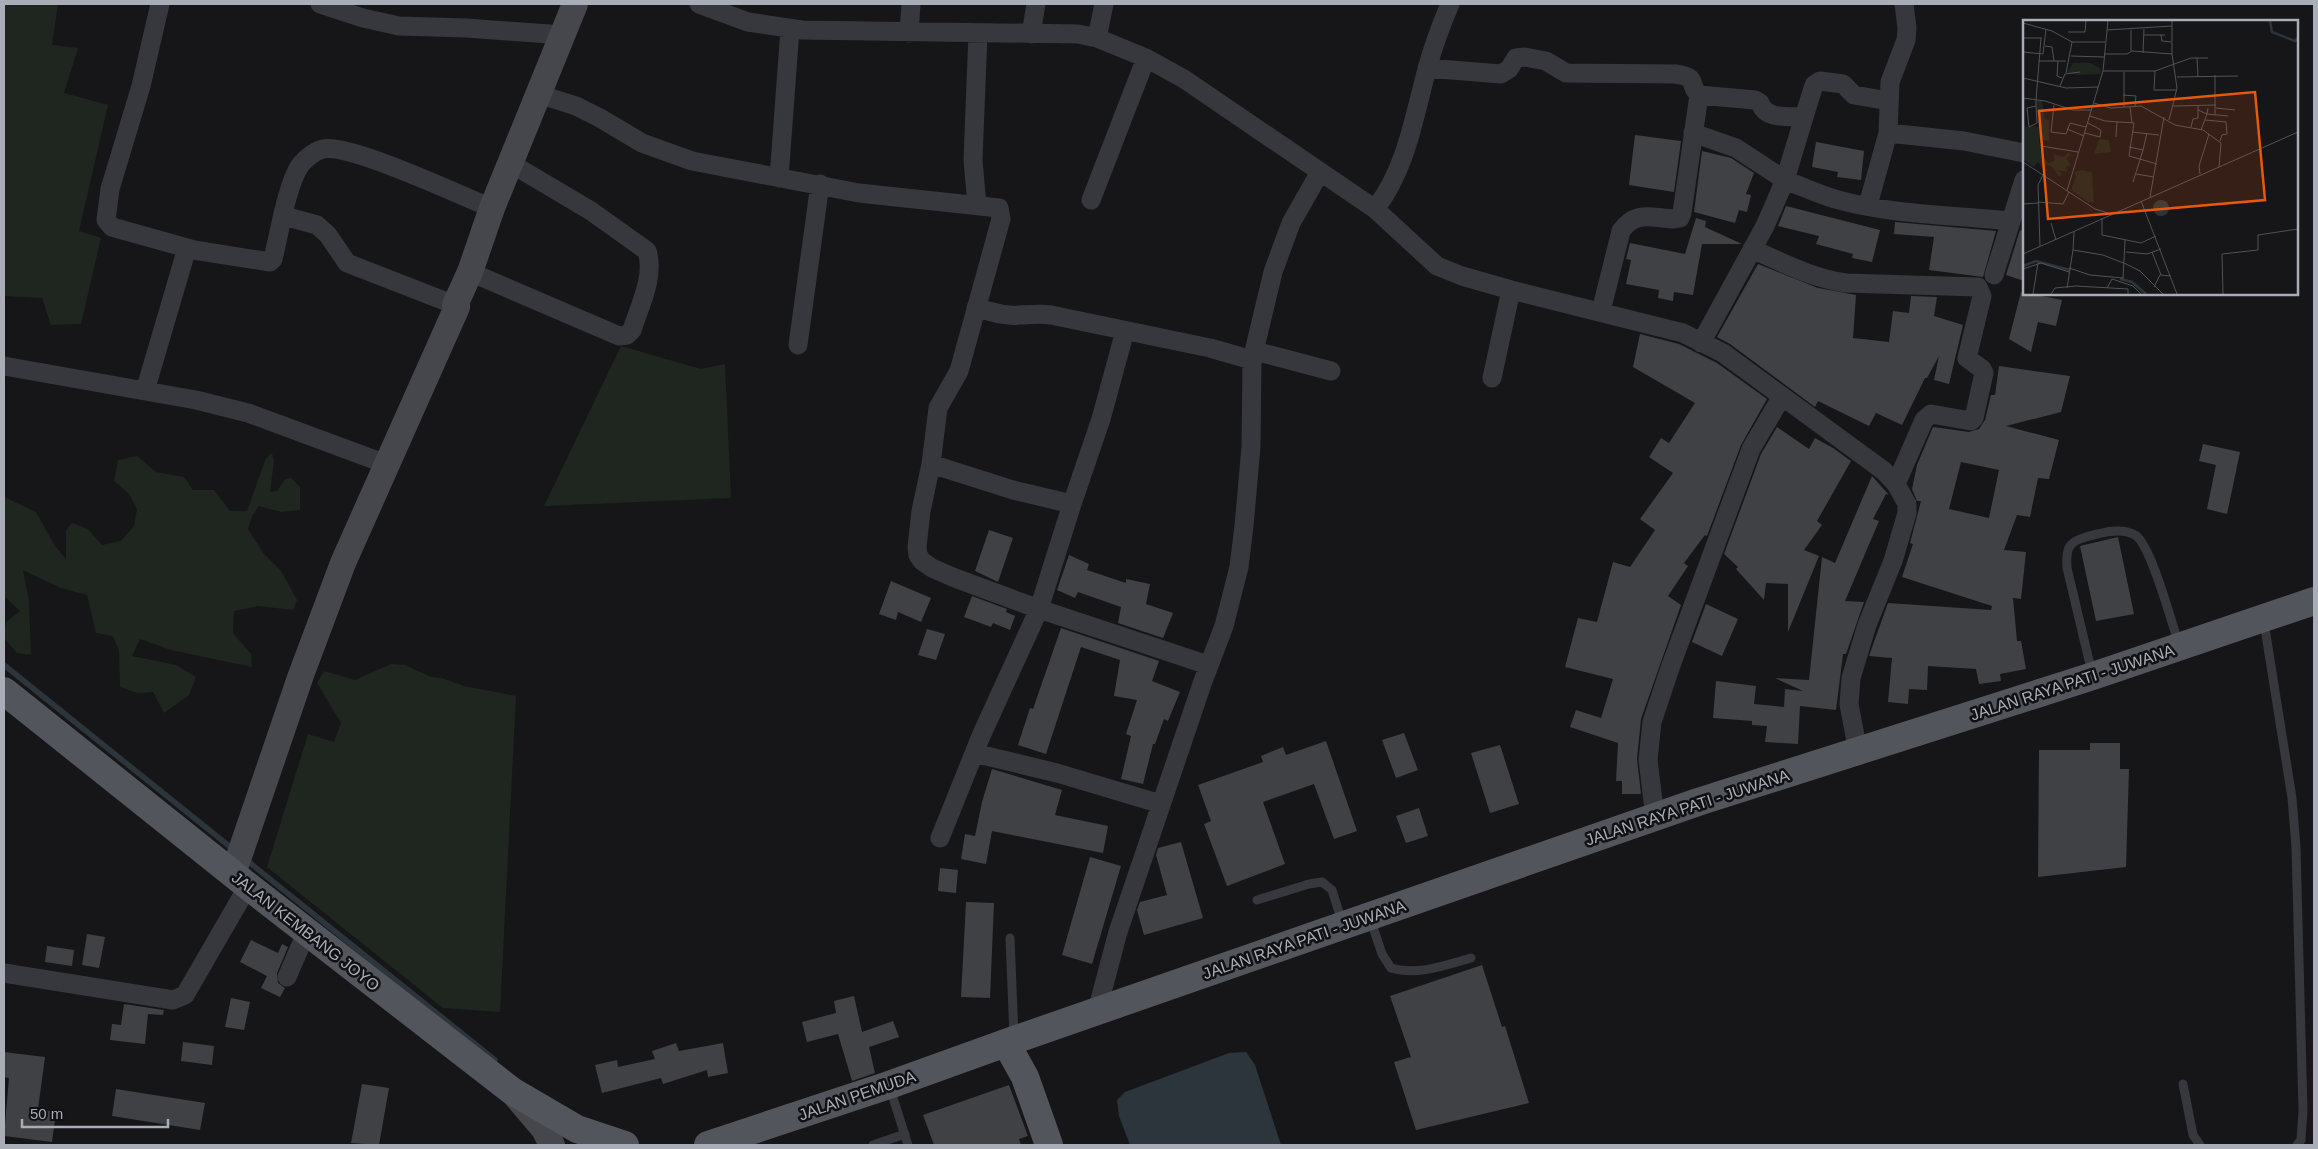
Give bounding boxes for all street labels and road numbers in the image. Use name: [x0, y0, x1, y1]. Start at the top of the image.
street label: JALAN RAYA PATI - JUWANA: [1968, 641, 2177, 724]
street label: JALAN RAYA PATI - JUWANA: [1583, 766, 1792, 849]
street label: JALAN KEMBANG JOYO: [229, 869, 383, 994]
street label: JALAN RAYA PATI - JUWANA: [1201, 897, 1408, 982]
street label: JALAN PEMUDA: [796, 1067, 918, 1123]

